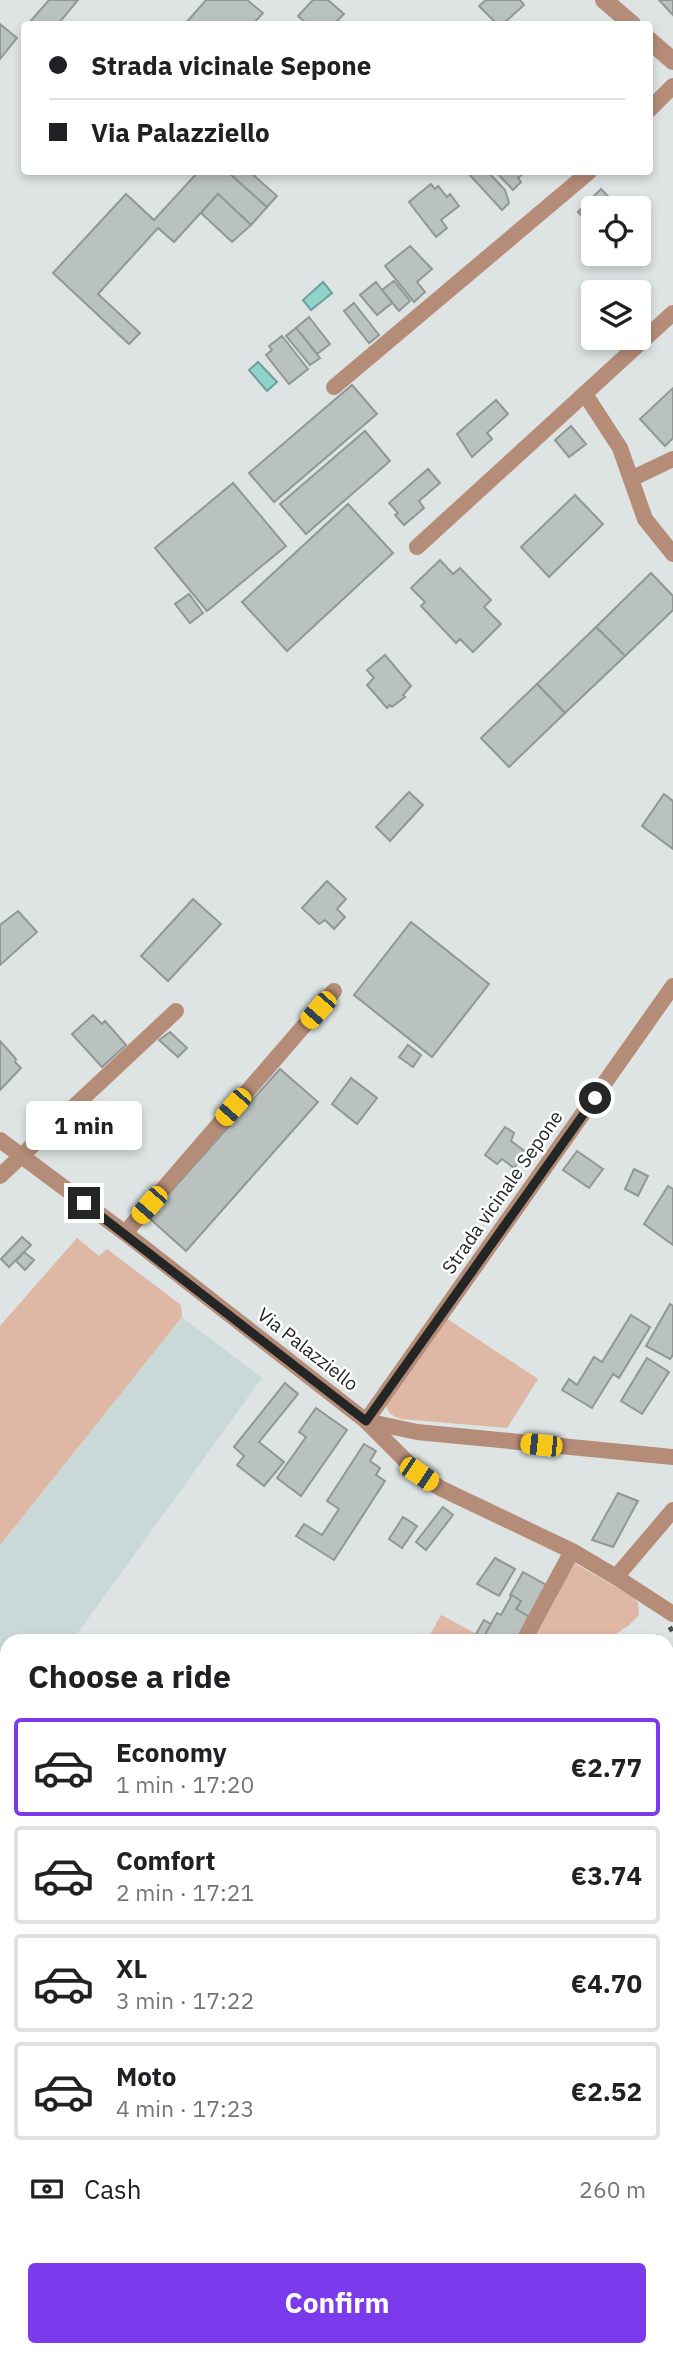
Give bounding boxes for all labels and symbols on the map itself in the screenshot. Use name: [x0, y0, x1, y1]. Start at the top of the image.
car: [297, 987, 340, 1033]
route start: [579, 1082, 611, 1114]
car: [212, 1084, 255, 1130]
callout: 1 min: [26, 1102, 142, 1150]
street label: Strada vicinale Sepone: [436, 1106, 568, 1278]
car: [128, 1182, 171, 1228]
route end: [68, 1187, 100, 1219]
street label: Via Palazziello: [253, 1302, 363, 1396]
car: [520, 1432, 563, 1458]
car: [396, 1454, 443, 1494]

